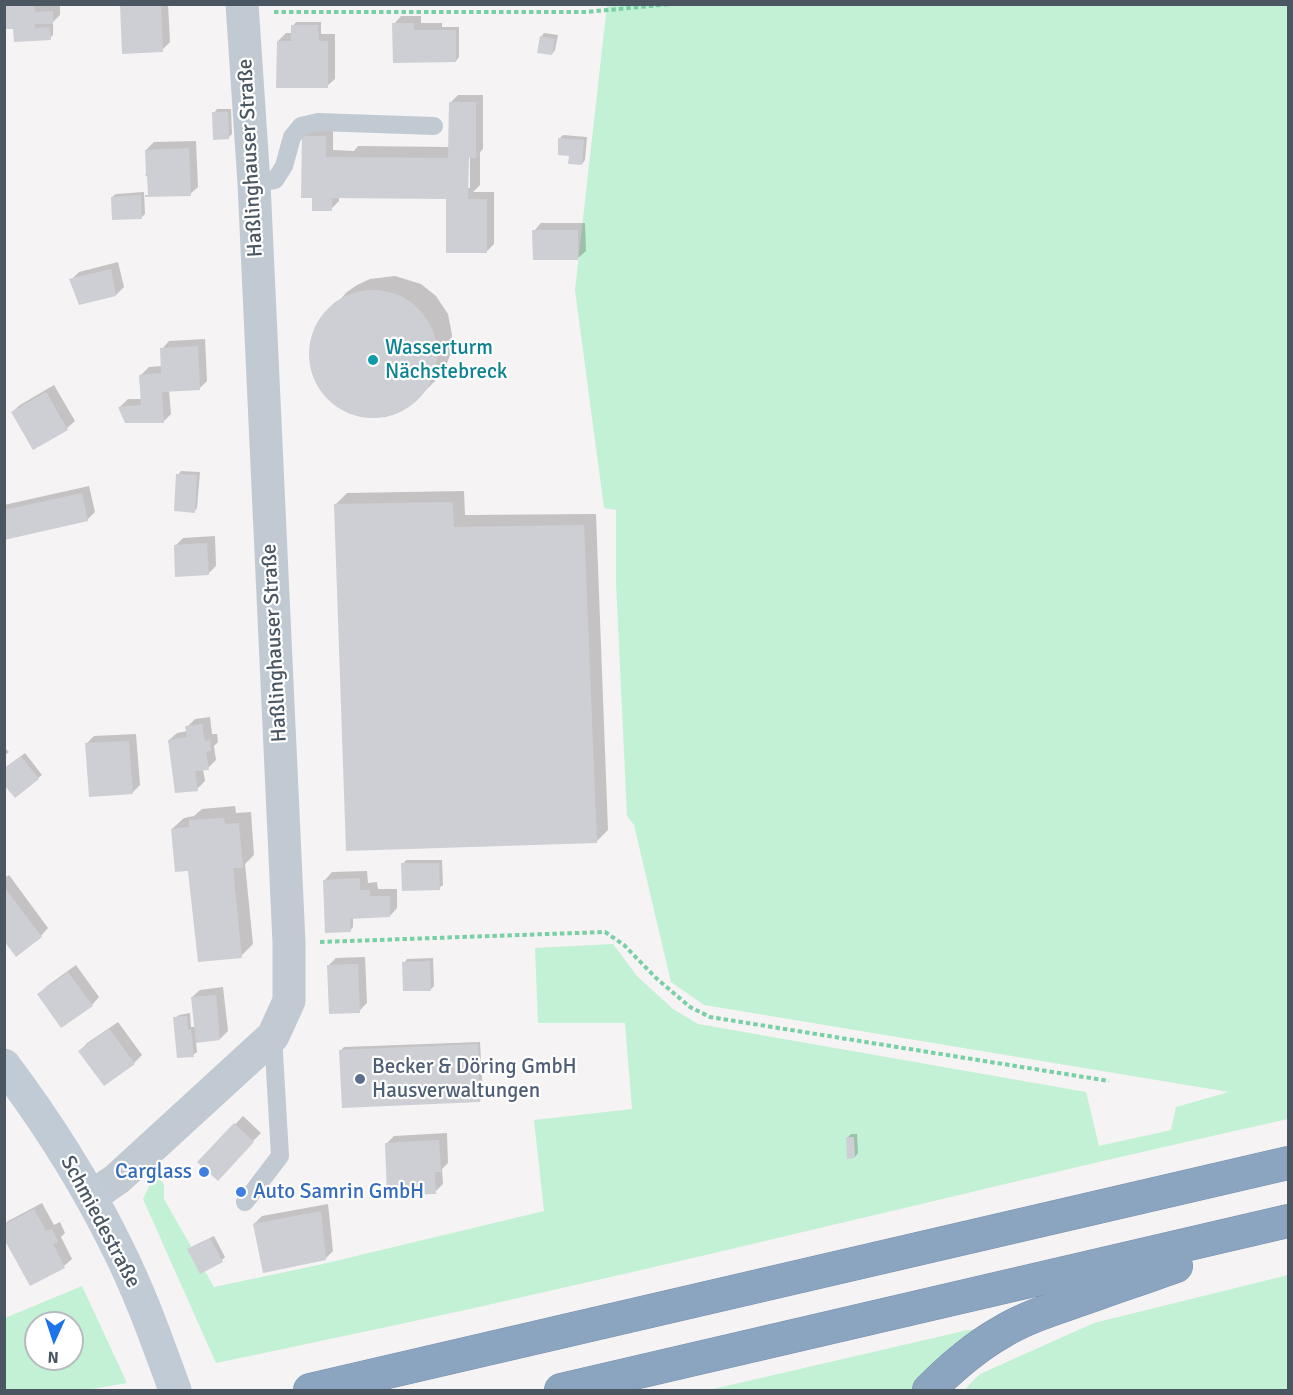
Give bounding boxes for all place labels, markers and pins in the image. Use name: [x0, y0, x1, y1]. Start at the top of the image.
place label: Wasserturm Nächstebreck: [385, 335, 507, 385]
marker: Wasserturm Nächstebreck: [366, 353, 380, 367]
place label: Becker & Döring GmbH Hausverwaltungen: [372, 1054, 577, 1104]
marker: Becker & Döring GmbH Hausverwaltungen: [353, 1072, 367, 1086]
place label: Carglass: [115, 1159, 192, 1185]
marker: Carglass: [197, 1165, 211, 1179]
place label: Auto Samrin GmbH: [253, 1179, 424, 1205]
marker: Auto Samrin GmbH: [234, 1185, 248, 1199]

